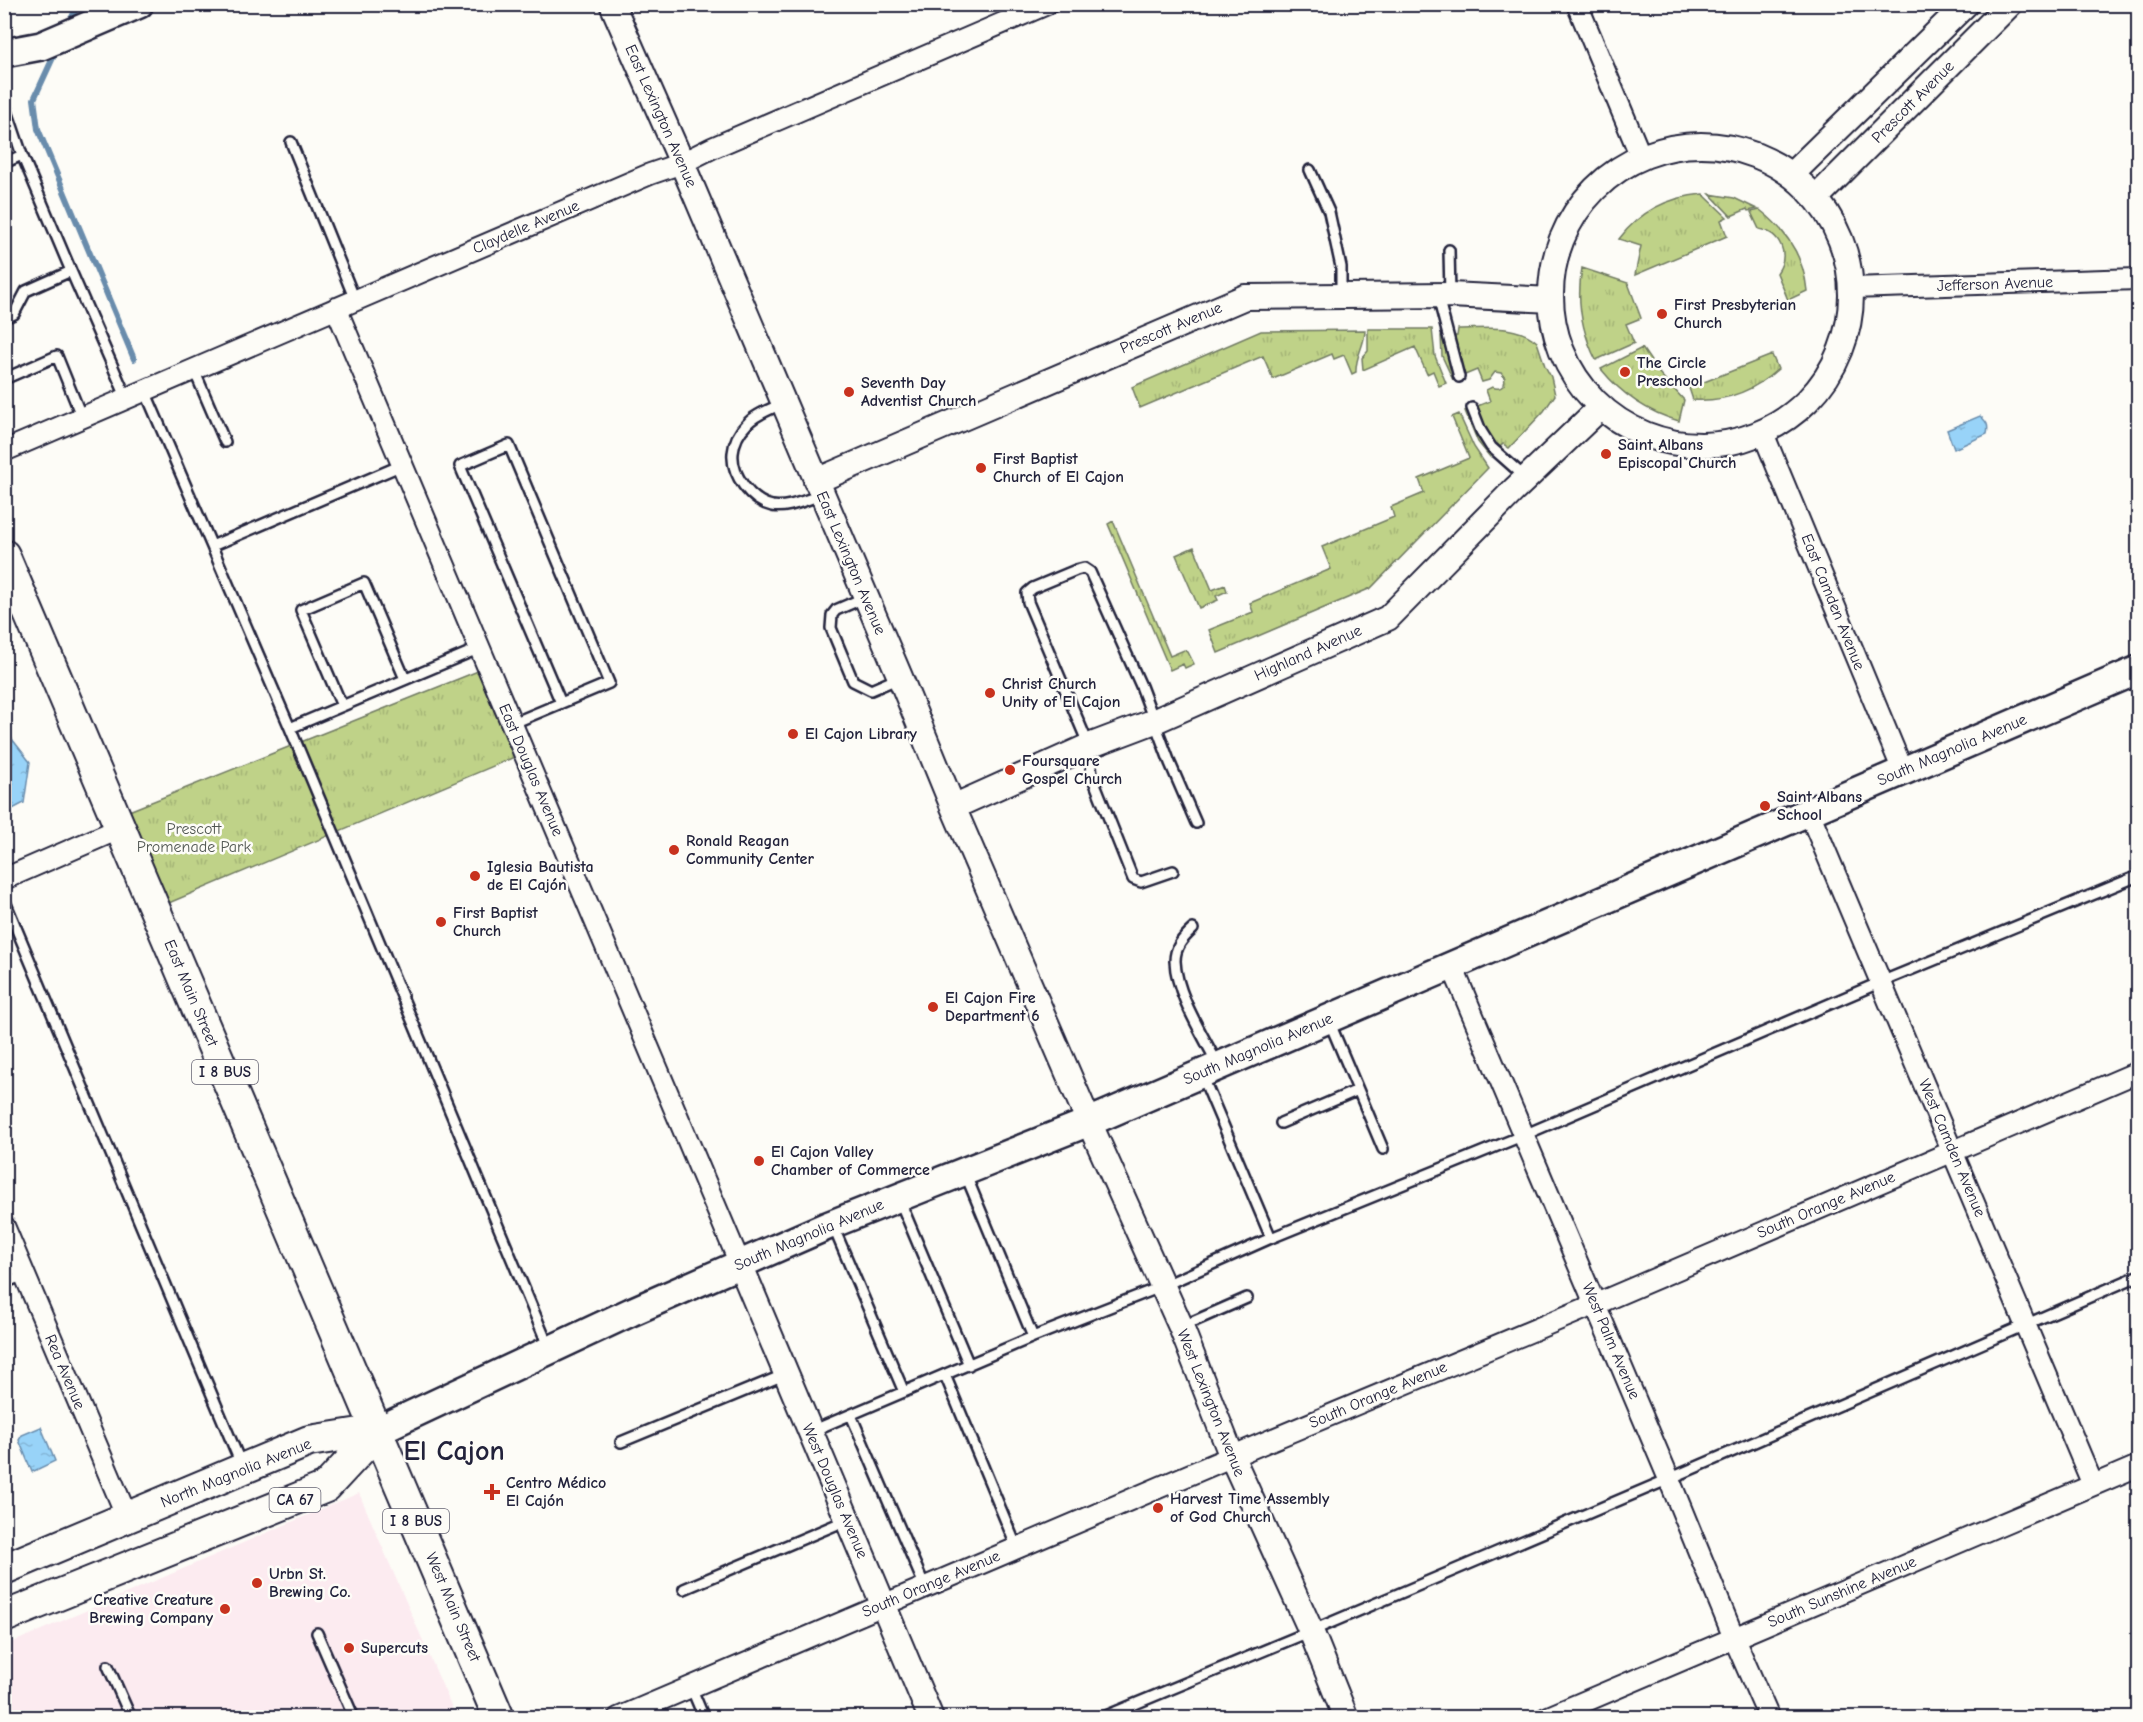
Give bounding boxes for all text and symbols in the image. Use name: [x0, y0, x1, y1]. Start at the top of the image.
street label: East Lexington Avenue: [621, 42, 701, 190]
street label: Prescott Avenue: [1868, 57, 1958, 147]
street label: Claydelle Avenue: [470, 196, 582, 258]
street label: Jefferson Avenue: [1937, 273, 2053, 295]
place label: First Presbyterian Church: [1674, 296, 1796, 332]
street label: Prescott Avenue: [1117, 298, 1225, 358]
marker: First Presbyterian Church: [1655, 307, 1669, 321]
place label: The Circle Preschool: [1637, 354, 1706, 390]
marker: The Circle Preschool: [1618, 365, 1632, 379]
place label: Seventh Day Adventist Church: [861, 374, 976, 410]
marker: Seventh Day Adventist Church: [842, 385, 856, 399]
place label: Saint Albans Episcopal Church: [1618, 436, 1737, 472]
marker: Saint Albans Episcopal Church: [1599, 447, 1613, 461]
place label: First Baptist Church of El Cajon: [993, 450, 1124, 486]
marker: First Baptist Church of El Cajon: [974, 461, 988, 475]
street label: East Lexington Avenue: [813, 488, 889, 638]
street label: East Camden Avenue: [1797, 531, 1869, 673]
street label: Highland Avenue: [1252, 621, 1364, 685]
place label: Christ Church Unity of El Cajon: [1002, 675, 1120, 711]
marker: Christ Church Unity of El Cajon: [983, 686, 997, 700]
street label: East Douglas Avenue: [495, 701, 567, 839]
street label: South Magnolia Avenue: [1874, 710, 2030, 790]
place label: El Cajon Library: [805, 725, 918, 743]
marker: El Cajon Library: [786, 727, 800, 741]
place label: Foursquare Gospel Church: [1022, 752, 1122, 788]
marker: Foursquare Gospel Church: [1003, 763, 1017, 777]
place label: Saint Albans School: [1777, 788, 1862, 824]
marker: Saint Albans School: [1758, 799, 1772, 813]
park label: Prescott Promenade Park: [137, 820, 251, 856]
place label: Ronald Reagan Community Center: [686, 832, 814, 868]
marker: Ronald Reagan Community Center: [667, 843, 681, 857]
place label: Iglesia Bautista de El Cajón: [487, 858, 594, 894]
marker: Iglesia Bautista de El Cajón: [468, 869, 482, 883]
place label: First Baptist Church: [453, 904, 538, 940]
marker: First Baptist Church: [434, 915, 448, 929]
street label: East Main Street: [160, 937, 222, 1049]
place label: El Cajon Fire Department 6: [945, 989, 1040, 1025]
marker: El Cajon Fire Department 6: [926, 1000, 940, 1014]
street label: South Magnolia Avenue: [1180, 1009, 1336, 1089]
road number: I 8 BUS: [192, 1060, 258, 1084]
street label: West Camden Avenue: [1915, 1076, 1989, 1220]
place label: El Cajon Valley Chamber of Commerce: [771, 1143, 930, 1179]
marker: El Cajon Valley Chamber of Commerce: [752, 1154, 766, 1168]
street label: South Orange Avenue: [1754, 1168, 1898, 1242]
street label: South Magnolia Avenue: [731, 1195, 887, 1275]
street label: West Palm Avenue: [1578, 1280, 1644, 1402]
street label: West Lexington Avenue: [1173, 1327, 1249, 1479]
street label: Rea Avenue: [41, 1332, 89, 1412]
street label: South Orange Avenue: [1306, 1358, 1450, 1432]
street label: West Douglas Avenue: [798, 1421, 872, 1561]
street label: North Magnolia Avenue: [158, 1435, 314, 1511]
district label: El Cajon: [403, 1435, 505, 1467]
place label: Centro Médico El Cajón: [506, 1474, 606, 1510]
marker: Centro Médico El Cajón: [483, 1483, 501, 1501]
road number: CA 67: [270, 1488, 320, 1512]
place label: Harvest Time Assembly of God Church: [1170, 1490, 1330, 1526]
marker: Harvest Time Assembly of God Church: [1151, 1501, 1165, 1515]
road number: I 8 BUS: [383, 1509, 449, 1533]
street label: South Orange Avenue: [859, 1547, 1003, 1621]
street label: West Main Street: [422, 1550, 484, 1665]
street label: South Sunshine Avenue: [1765, 1553, 1919, 1631]
place label: Urbn St. Brewing Co.: [269, 1565, 350, 1601]
marker: Urbn St. Brewing Co.: [250, 1576, 264, 1590]
place label: Creative Creature Brewing Company: [89, 1591, 214, 1627]
marker: Creative Creature Brewing Company: [218, 1602, 232, 1616]
place label: Supercuts: [361, 1639, 428, 1657]
marker: Supercuts: [342, 1641, 356, 1655]

